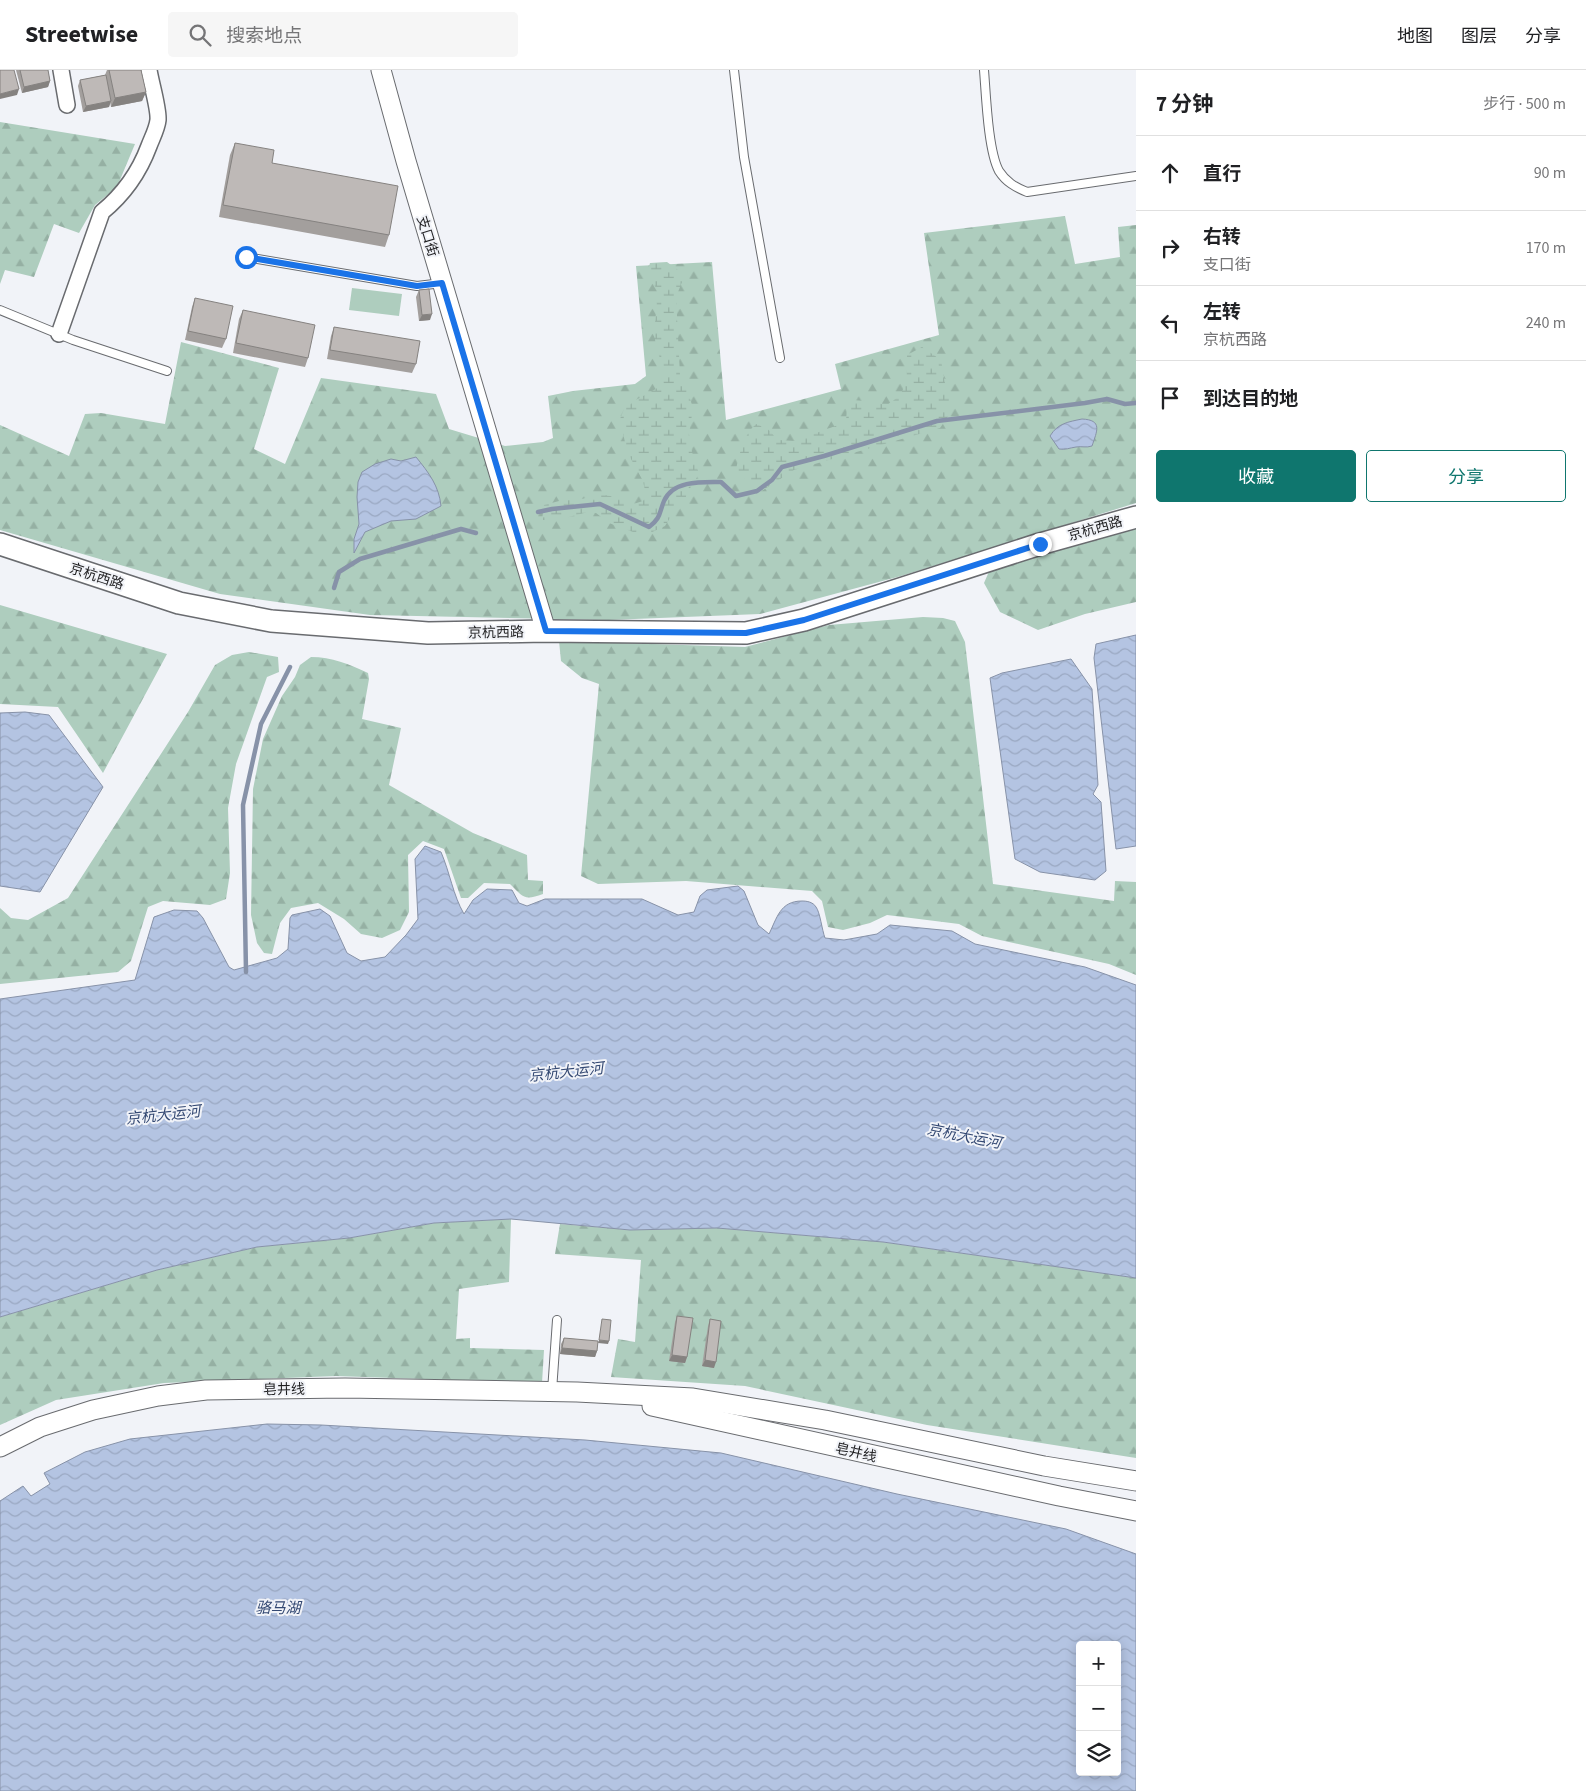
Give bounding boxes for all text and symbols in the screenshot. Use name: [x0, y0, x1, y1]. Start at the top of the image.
search box: [168, 12, 518, 57]
text: Streetwise: [25, 17, 138, 52]
icon: search: [186, 21, 214, 49]
text: 搜索地点: [226, 23, 302, 50]
text: 地图: [1397, 24, 1433, 49]
text: 图层: [1461, 24, 1497, 49]
text: 分享: [1525, 24, 1561, 49]
text: 7 分钟: [1156, 89, 1213, 119]
text: 步行 · 500 m: [1483, 93, 1566, 115]
icon: ahead: [1156, 159, 1184, 187]
text: 直行: [1203, 161, 1241, 188]
text: 90 m: [1534, 162, 1566, 184]
street label: 支口街: [411, 213, 443, 259]
text: 右转: [1203, 224, 1241, 251]
icon: right: [1156, 234, 1184, 262]
text: 170 m: [1526, 237, 1566, 259]
route start: [235, 246, 258, 269]
text: 支口街: [1203, 254, 1251, 276]
text: 左转: [1203, 299, 1241, 326]
icon: left: [1156, 309, 1184, 337]
text: 240 m: [1526, 312, 1566, 334]
text: 京杭西路: [1203, 329, 1267, 351]
icon: arrive: [1156, 384, 1184, 412]
text: 到达目的地: [1203, 386, 1298, 413]
button: 收藏: [1156, 450, 1356, 502]
button: 分享: [1366, 450, 1566, 502]
street label: 京杭西路: [1066, 512, 1125, 546]
route end: [1029, 533, 1052, 556]
street label: 京杭西路: [67, 559, 126, 595]
street label: 京杭西路: [468, 623, 524, 643]
water label: 京杭大运河: [528, 1058, 607, 1087]
water label: 京杭大运河: [125, 1101, 204, 1130]
water label: 京杭大运河: [925, 1119, 1006, 1155]
street label: 皂井线: [263, 1380, 305, 1400]
street label: 皂井线: [833, 1439, 878, 1467]
water label: 骆马湖: [255, 1598, 302, 1619]
map controls: [1076, 1641, 1121, 1776]
button: +: [1076, 1641, 1121, 1686]
button: −: [1076, 1686, 1121, 1731]
button: layers: [1076, 1731, 1121, 1776]

